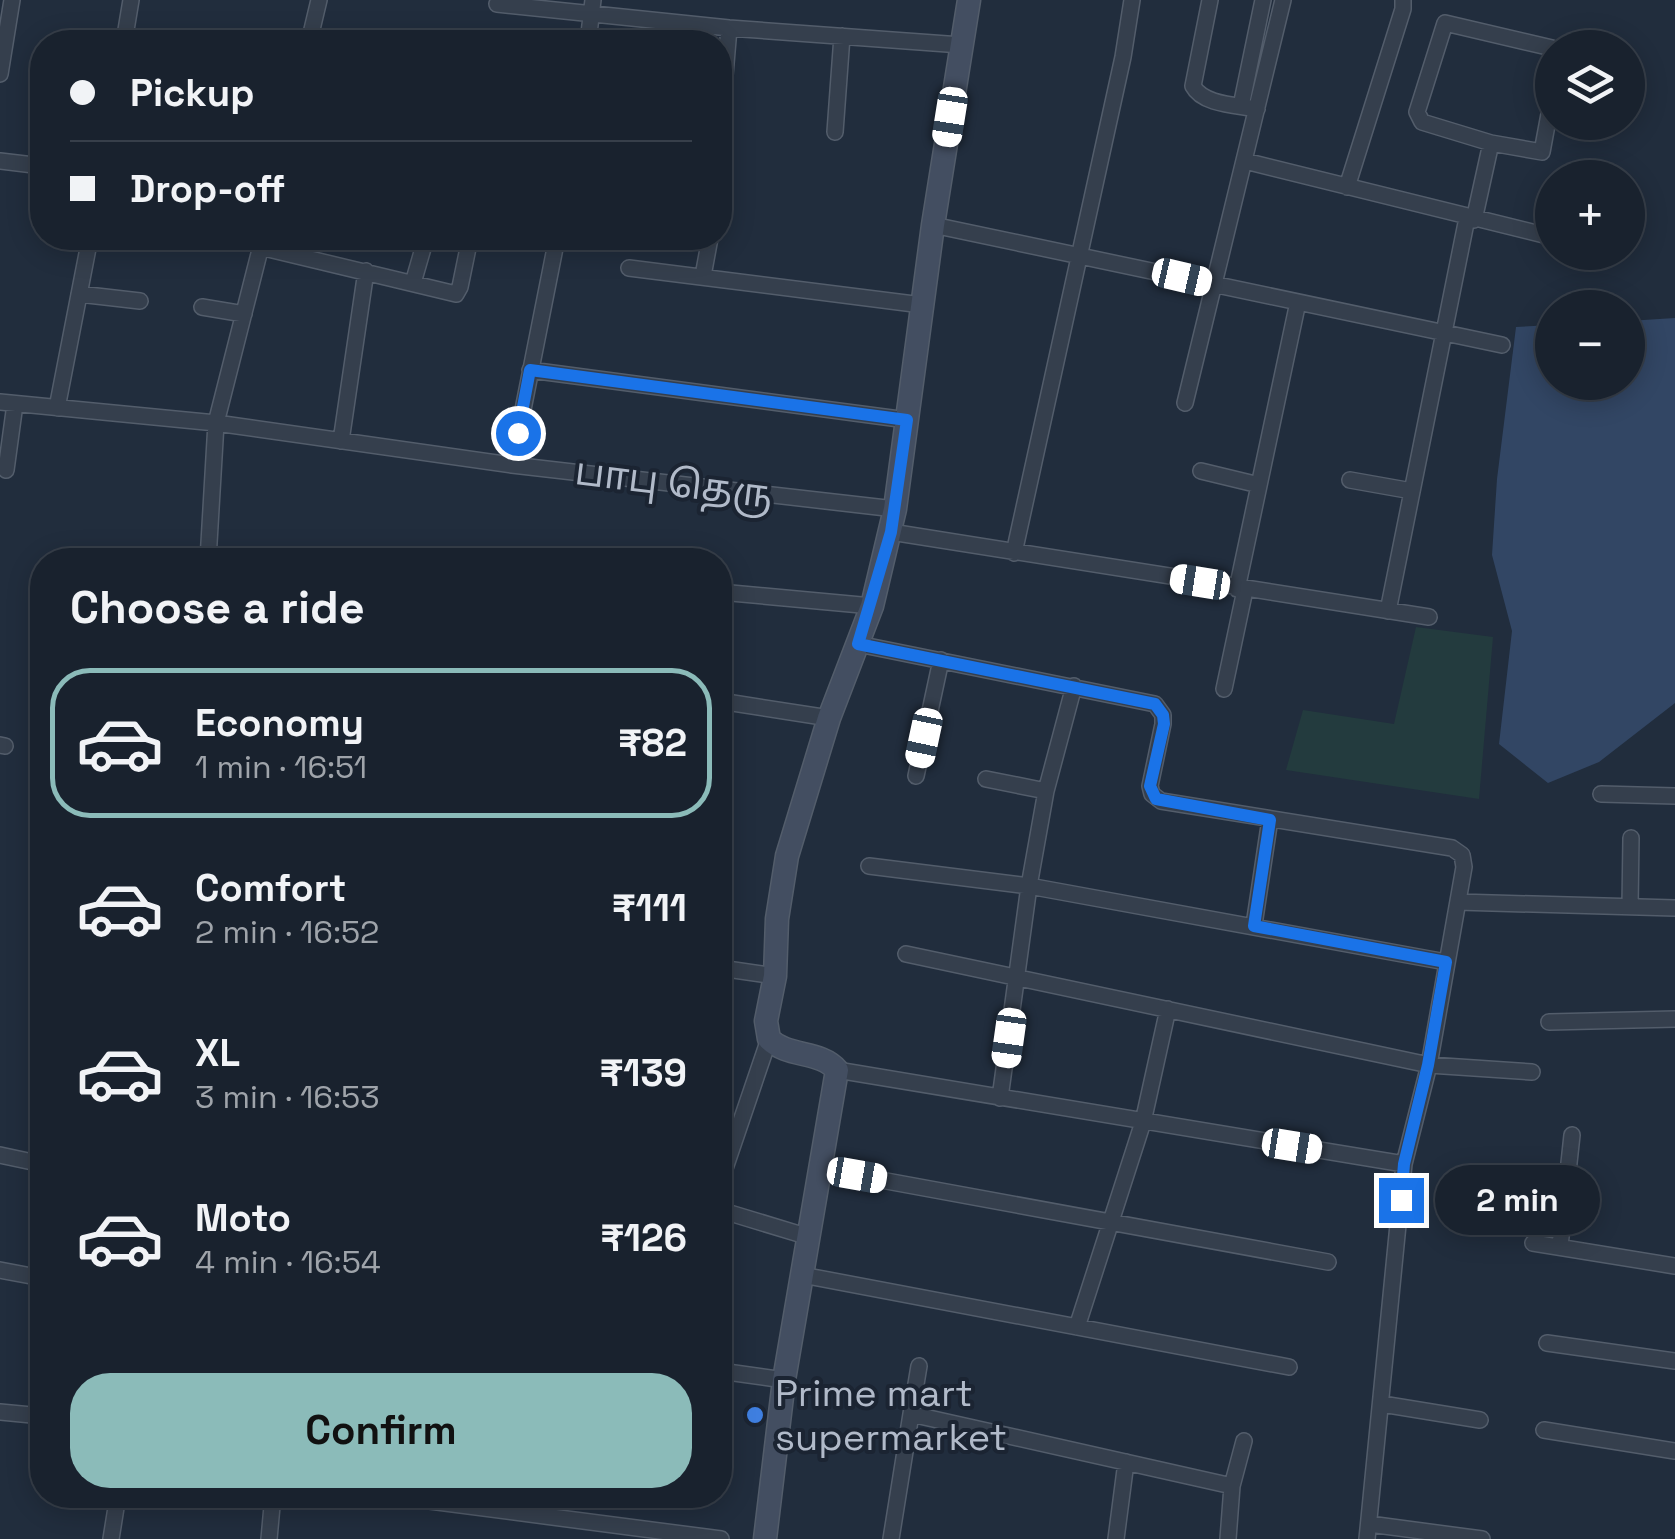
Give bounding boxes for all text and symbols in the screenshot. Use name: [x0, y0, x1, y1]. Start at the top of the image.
map controls: [1535, 30, 1645, 400]
button: layers: [1535, 30, 1645, 140]
text: Pickup: [130, 69, 254, 117]
car: [930, 85, 970, 149]
button: +: [1535, 160, 1645, 270]
text: Drop-off: [130, 165, 285, 213]
car: [1149, 256, 1215, 298]
button: −: [1535, 290, 1645, 400]
route start: [496, 411, 541, 456]
street label: பாபு தெரு: [572, 447, 776, 520]
car: [1168, 562, 1232, 602]
text: Choose a ride: [70, 579, 365, 636]
icon: car: [75, 698, 165, 788]
text: Economy: [195, 699, 364, 747]
car: [903, 706, 945, 770]
text: ₹82: [618, 719, 687, 767]
text: 1 min · 16:51: [195, 747, 367, 787]
icon: car: [75, 863, 165, 953]
text: Comfort: [195, 864, 346, 912]
text: ₹111: [612, 884, 687, 932]
text: 2 min · 16:52: [195, 912, 379, 952]
car: [990, 1006, 1028, 1070]
icon: car: [75, 1028, 165, 1118]
text: XL: [195, 1029, 240, 1077]
text: ₹139: [600, 1049, 687, 1097]
text: 3 min · 16:53: [195, 1077, 380, 1117]
car: [1260, 1126, 1324, 1166]
car: [825, 1155, 889, 1195]
callout: 2 min: [1436, 1165, 1601, 1235]
route end: [1379, 1178, 1424, 1223]
text: 2 min: [1476, 1180, 1559, 1220]
icon: car: [75, 1193, 165, 1283]
text: Moto: [195, 1194, 291, 1242]
text: ₹126: [600, 1214, 687, 1262]
text: 4 min · 16:54: [195, 1242, 381, 1282]
place label: Prime mart supermarket: [775, 1369, 1007, 1461]
button: Confirm: [70, 1373, 692, 1488]
marker: Prime mart supermarket: [744, 1404, 766, 1426]

